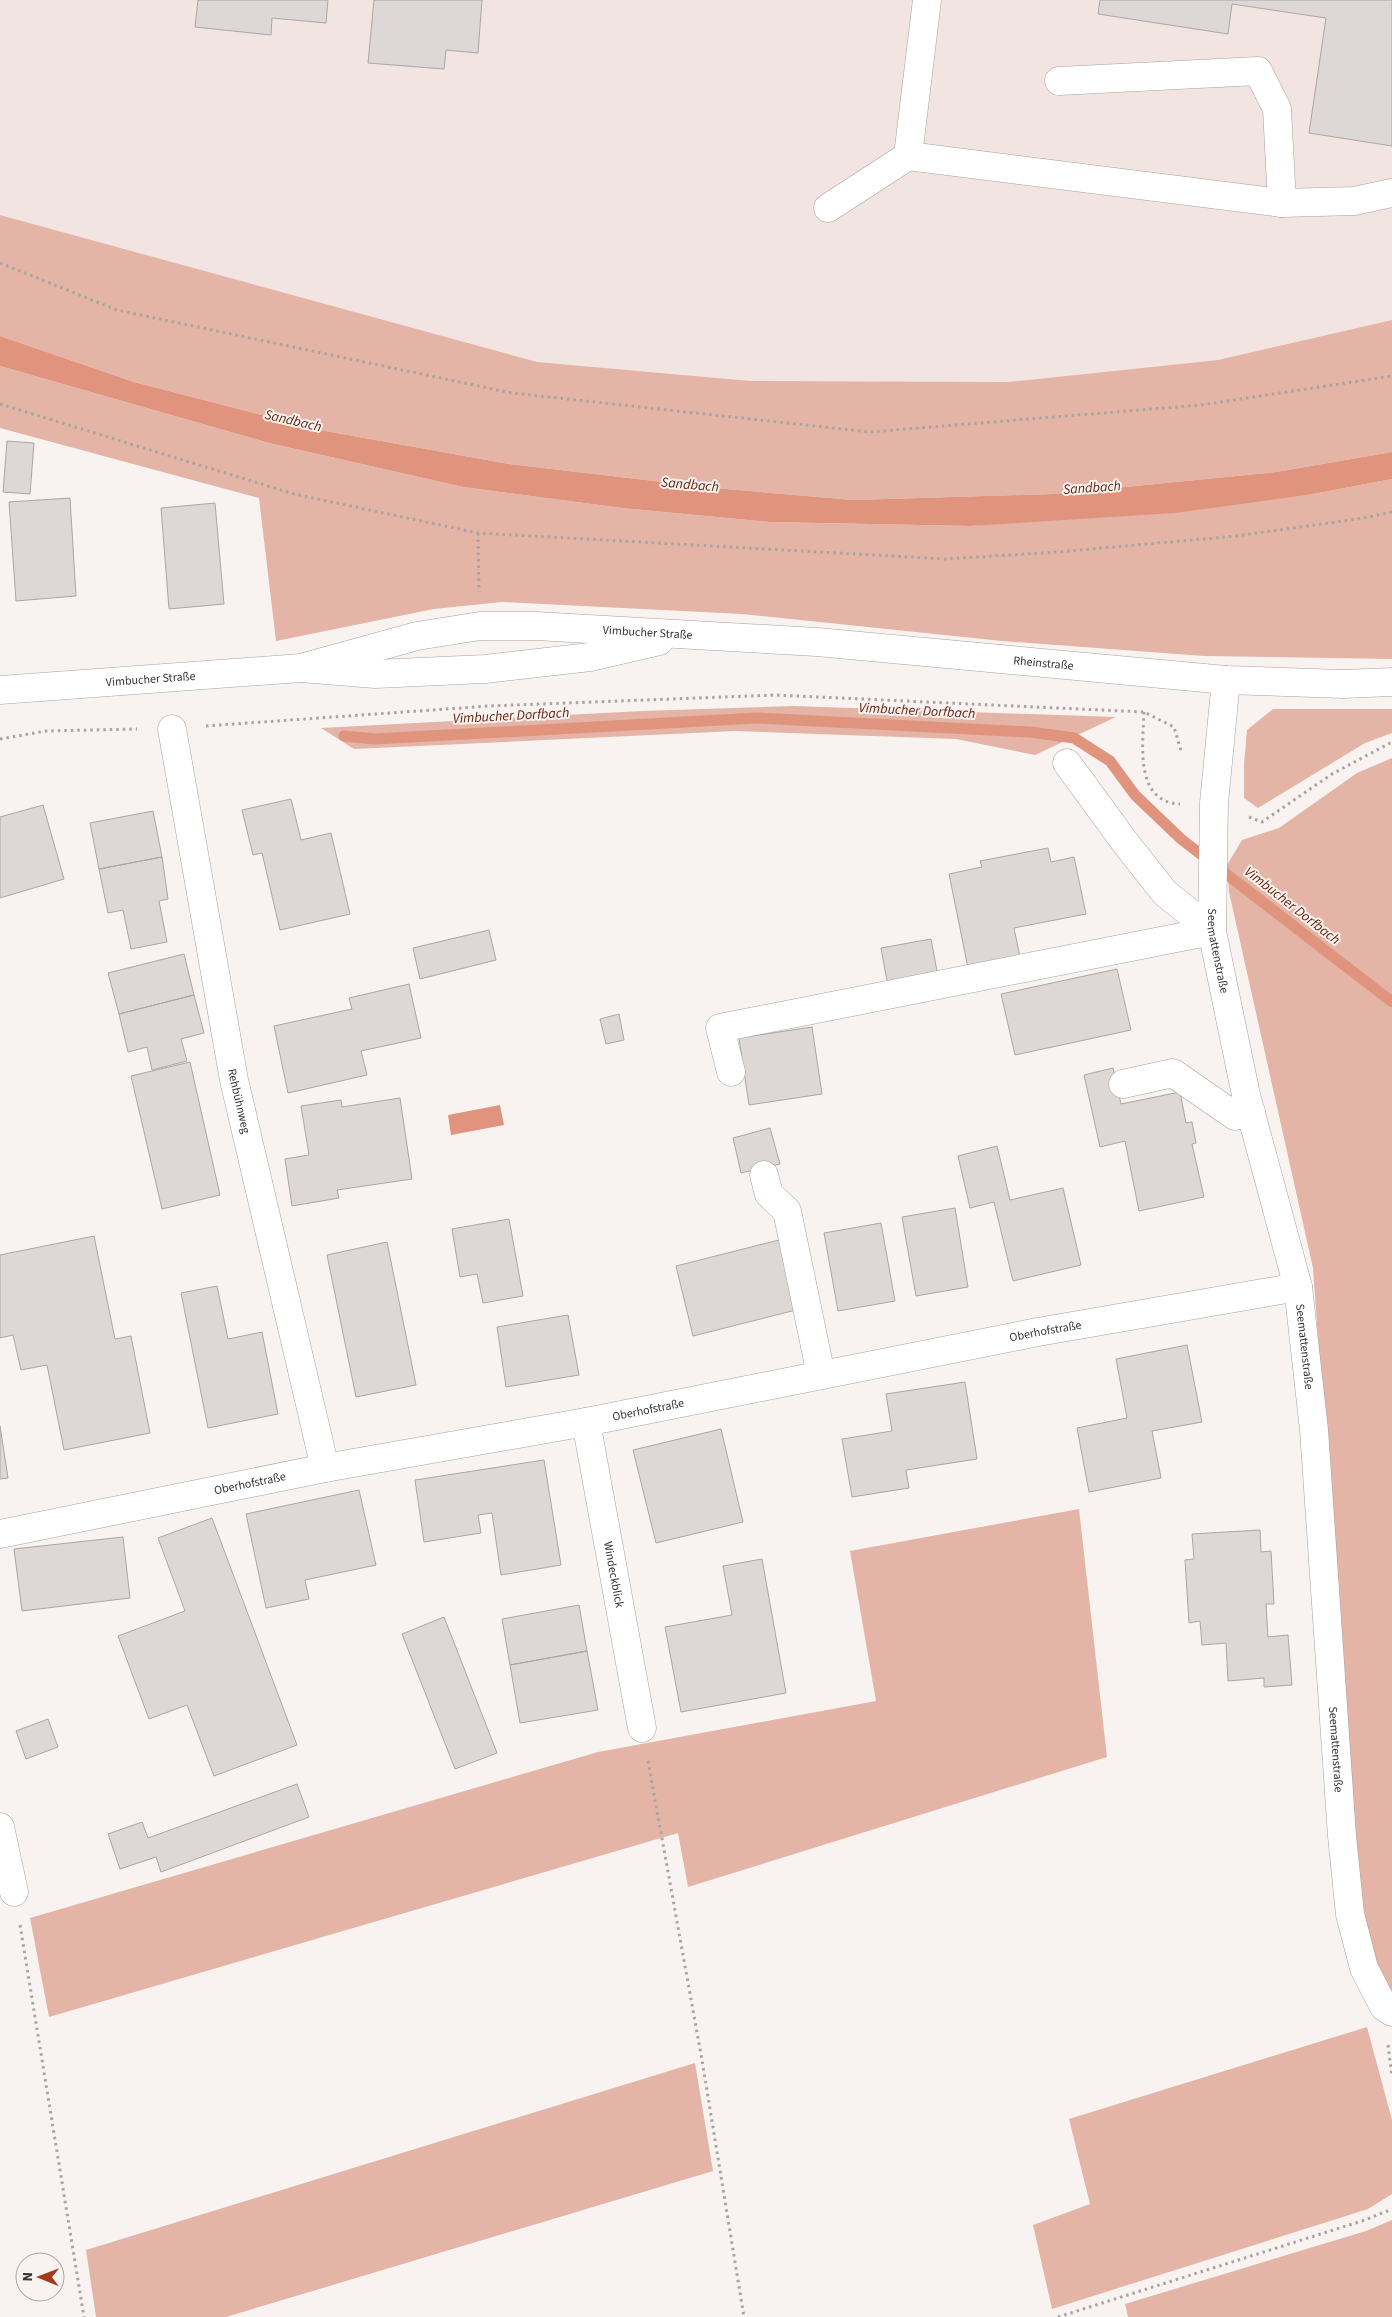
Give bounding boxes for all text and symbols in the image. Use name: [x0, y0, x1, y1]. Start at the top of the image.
water label: Sandbach: [263, 405, 323, 437]
water label: Sandbach: [660, 473, 720, 497]
water label: Sandbach: [1062, 476, 1122, 500]
street label: Vimbucher Straße: [602, 621, 693, 643]
street label: Rheinstraße: [1013, 652, 1074, 674]
street label: Vimbucher Straße: [105, 667, 196, 691]
water label: Vimbucher Dorfbach: [858, 698, 976, 724]
water label: Vimbucher Dorfbach: [452, 703, 570, 729]
water label: Vimbucher Dorfbach: [1240, 862, 1344, 950]
street label: Seemattenstraße: [1203, 908, 1233, 995]
street label: Rehbühnweg: [224, 1067, 255, 1135]
street label: Seemattenstraße: [1291, 1303, 1318, 1390]
street label: Oberhofstraße: [1008, 1316, 1083, 1346]
street label: Oberhofstraße: [611, 1394, 686, 1425]
street label: Oberhofstraße: [212, 1468, 287, 1499]
street label: Windeckblick: [599, 1540, 628, 1609]
street label: Seemattenstraße: [1325, 1706, 1347, 1793]
north arrow: [15, 2252, 65, 2302]
text: N: [18, 2272, 38, 2282]

